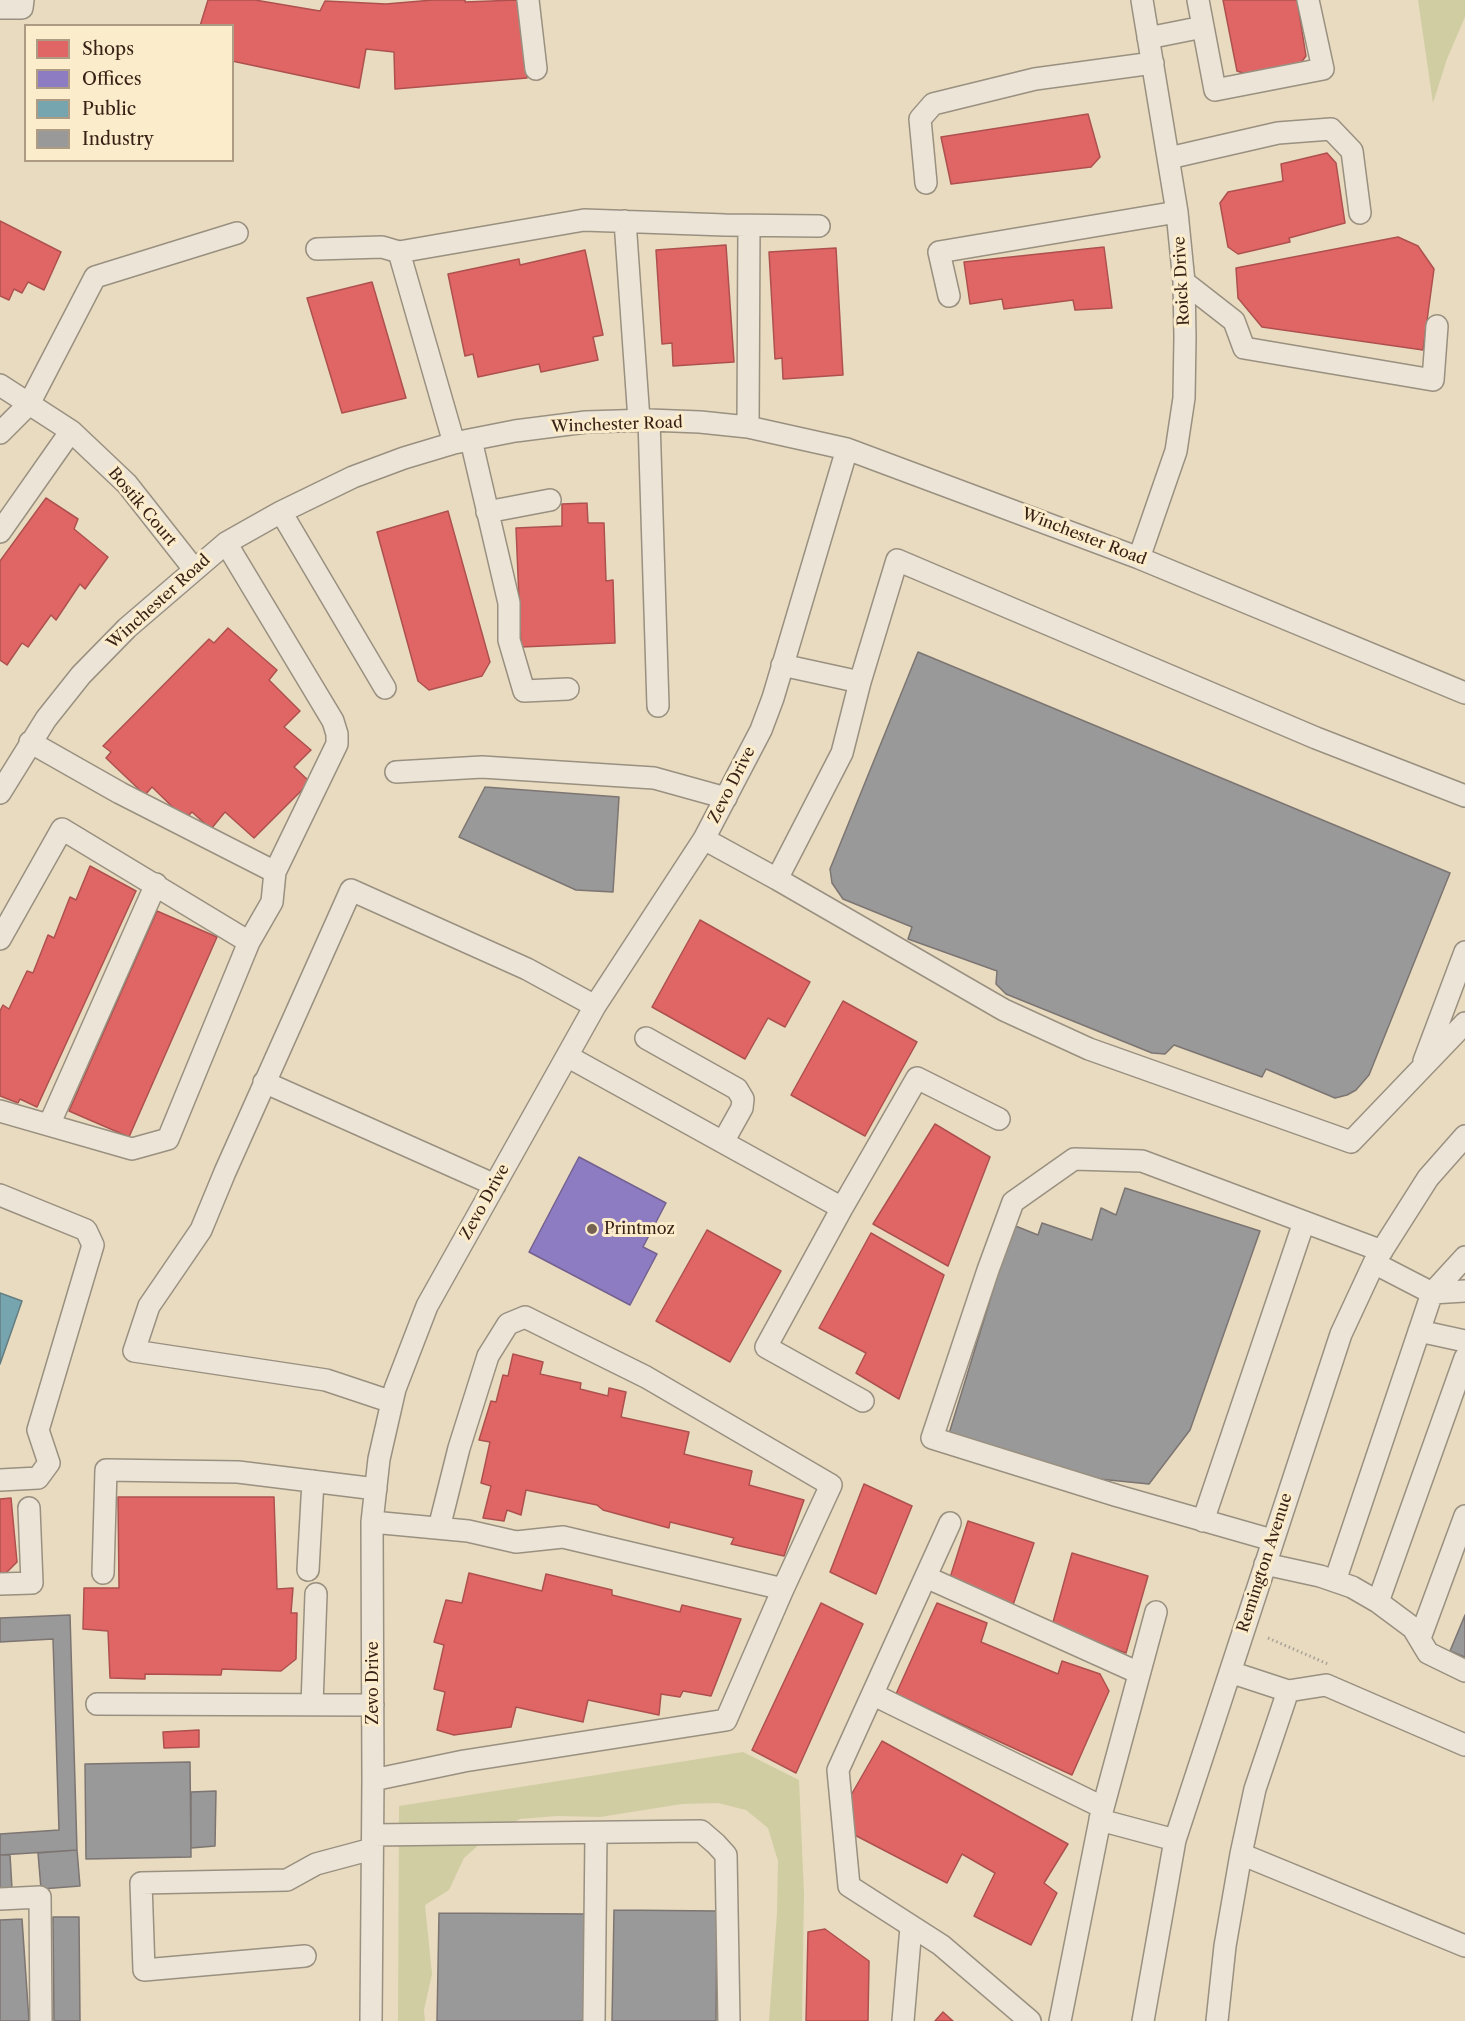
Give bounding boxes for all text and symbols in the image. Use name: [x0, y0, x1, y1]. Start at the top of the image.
legend: [24, 24, 234, 162]
text: Shops: [82, 38, 134, 60]
text: Offices: [82, 68, 142, 90]
text: Public: [82, 98, 136, 120]
text: Industry: [82, 128, 154, 150]
street label: Roick Drive: [1170, 236, 1194, 326]
street label: Winchester Road: [551, 413, 683, 437]
street label: Bostik Court: [104, 464, 180, 550]
street label: Winchester Road: [1019, 504, 1149, 570]
street label: Winchester Road: [104, 551, 214, 653]
street label: Zevo Drive: [705, 744, 759, 826]
street label: Zevo Drive: [456, 1161, 514, 1243]
place label: Printmoz: [604, 1219, 675, 1239]
marker: Printmoz: [585, 1222, 599, 1236]
street label: Remington Avenue: [1233, 1491, 1297, 1635]
street label: Zevo Drive: [363, 1641, 383, 1725]

